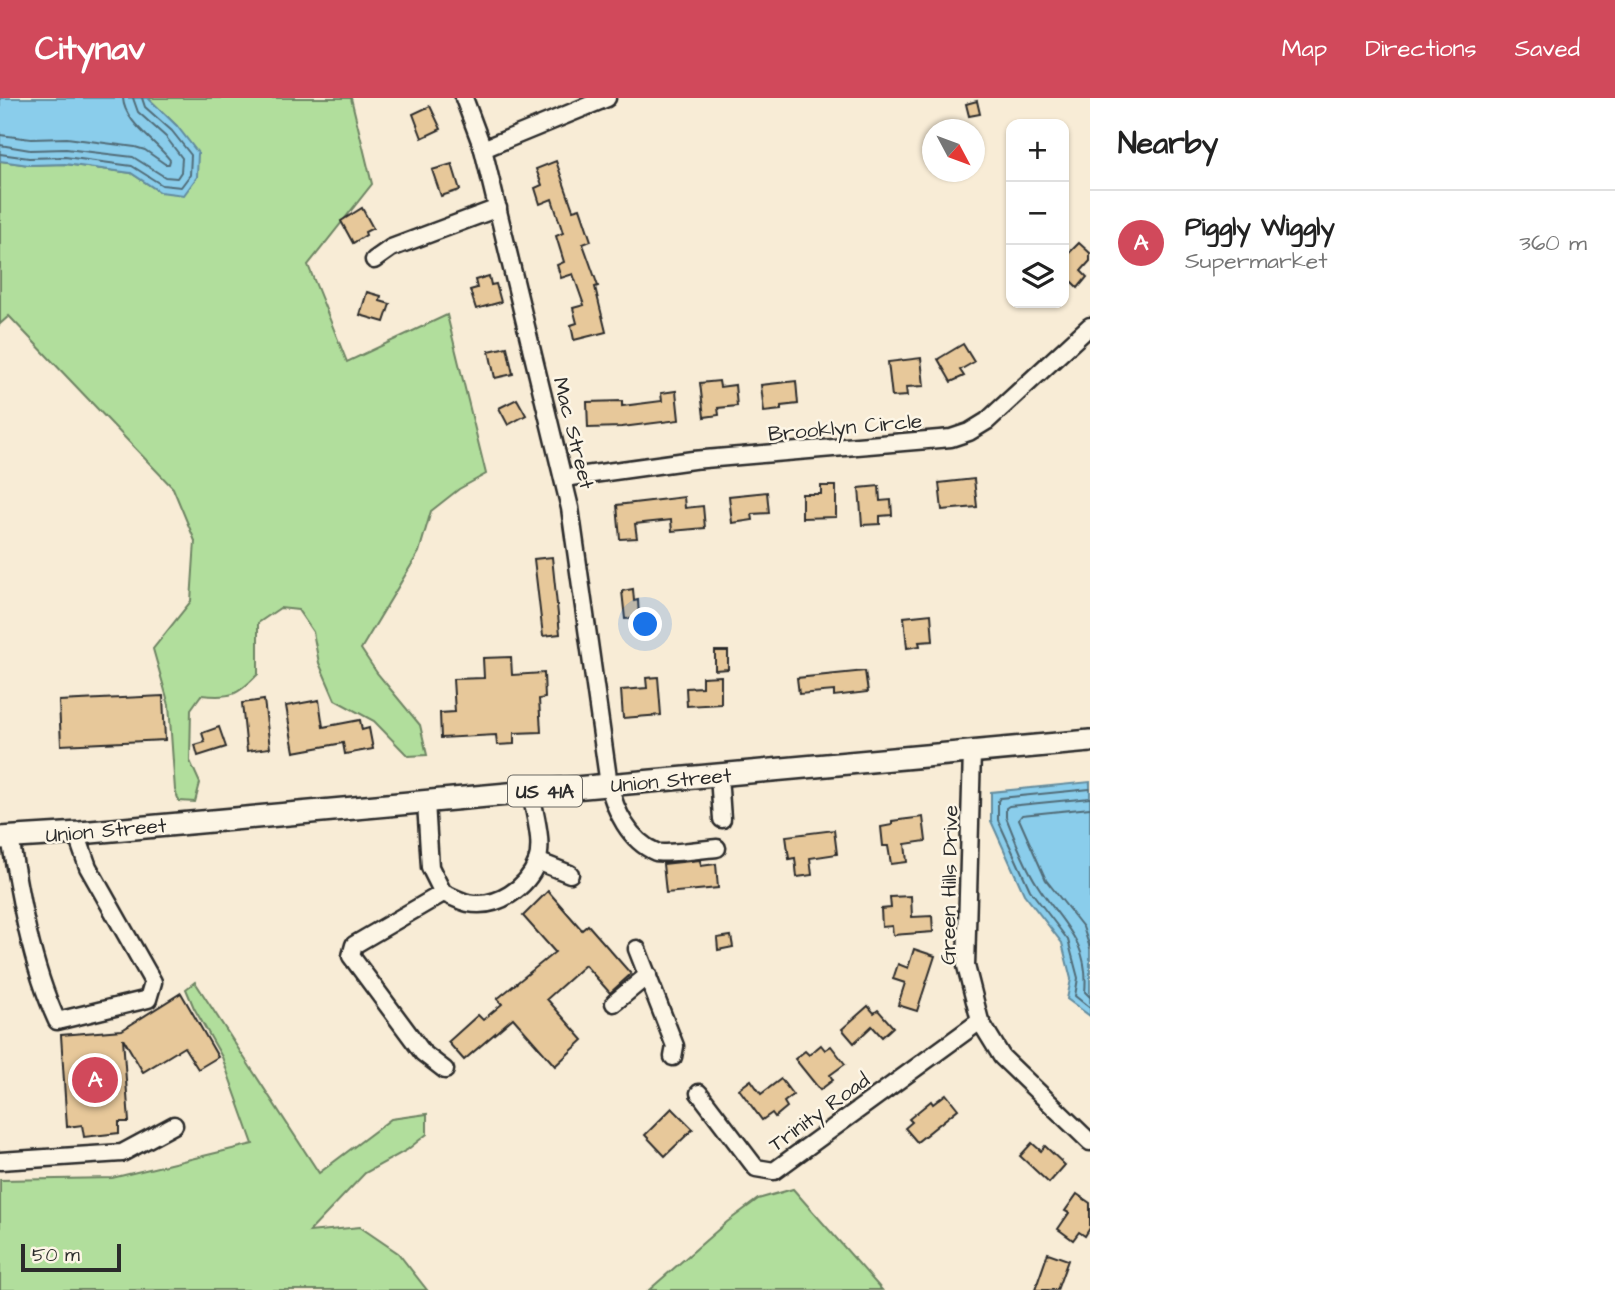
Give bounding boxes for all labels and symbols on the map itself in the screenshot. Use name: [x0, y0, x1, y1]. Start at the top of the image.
north arrow: [922, 119, 985, 182]
street label: Mac Street: [546, 374, 602, 493]
street label: Brooklyn Circle: [767, 406, 923, 451]
your location: [628, 607, 662, 641]
street label: Union Street: [610, 761, 733, 800]
road number: US 41A: [508, 776, 582, 806]
street label: Green Hills Drive: [934, 805, 965, 965]
street label: Union Street: [45, 811, 168, 850]
pin: A: [72, 1054, 118, 1106]
street label: Trinity Road: [763, 1066, 877, 1160]
scale bar: [21, 1241, 121, 1273]

